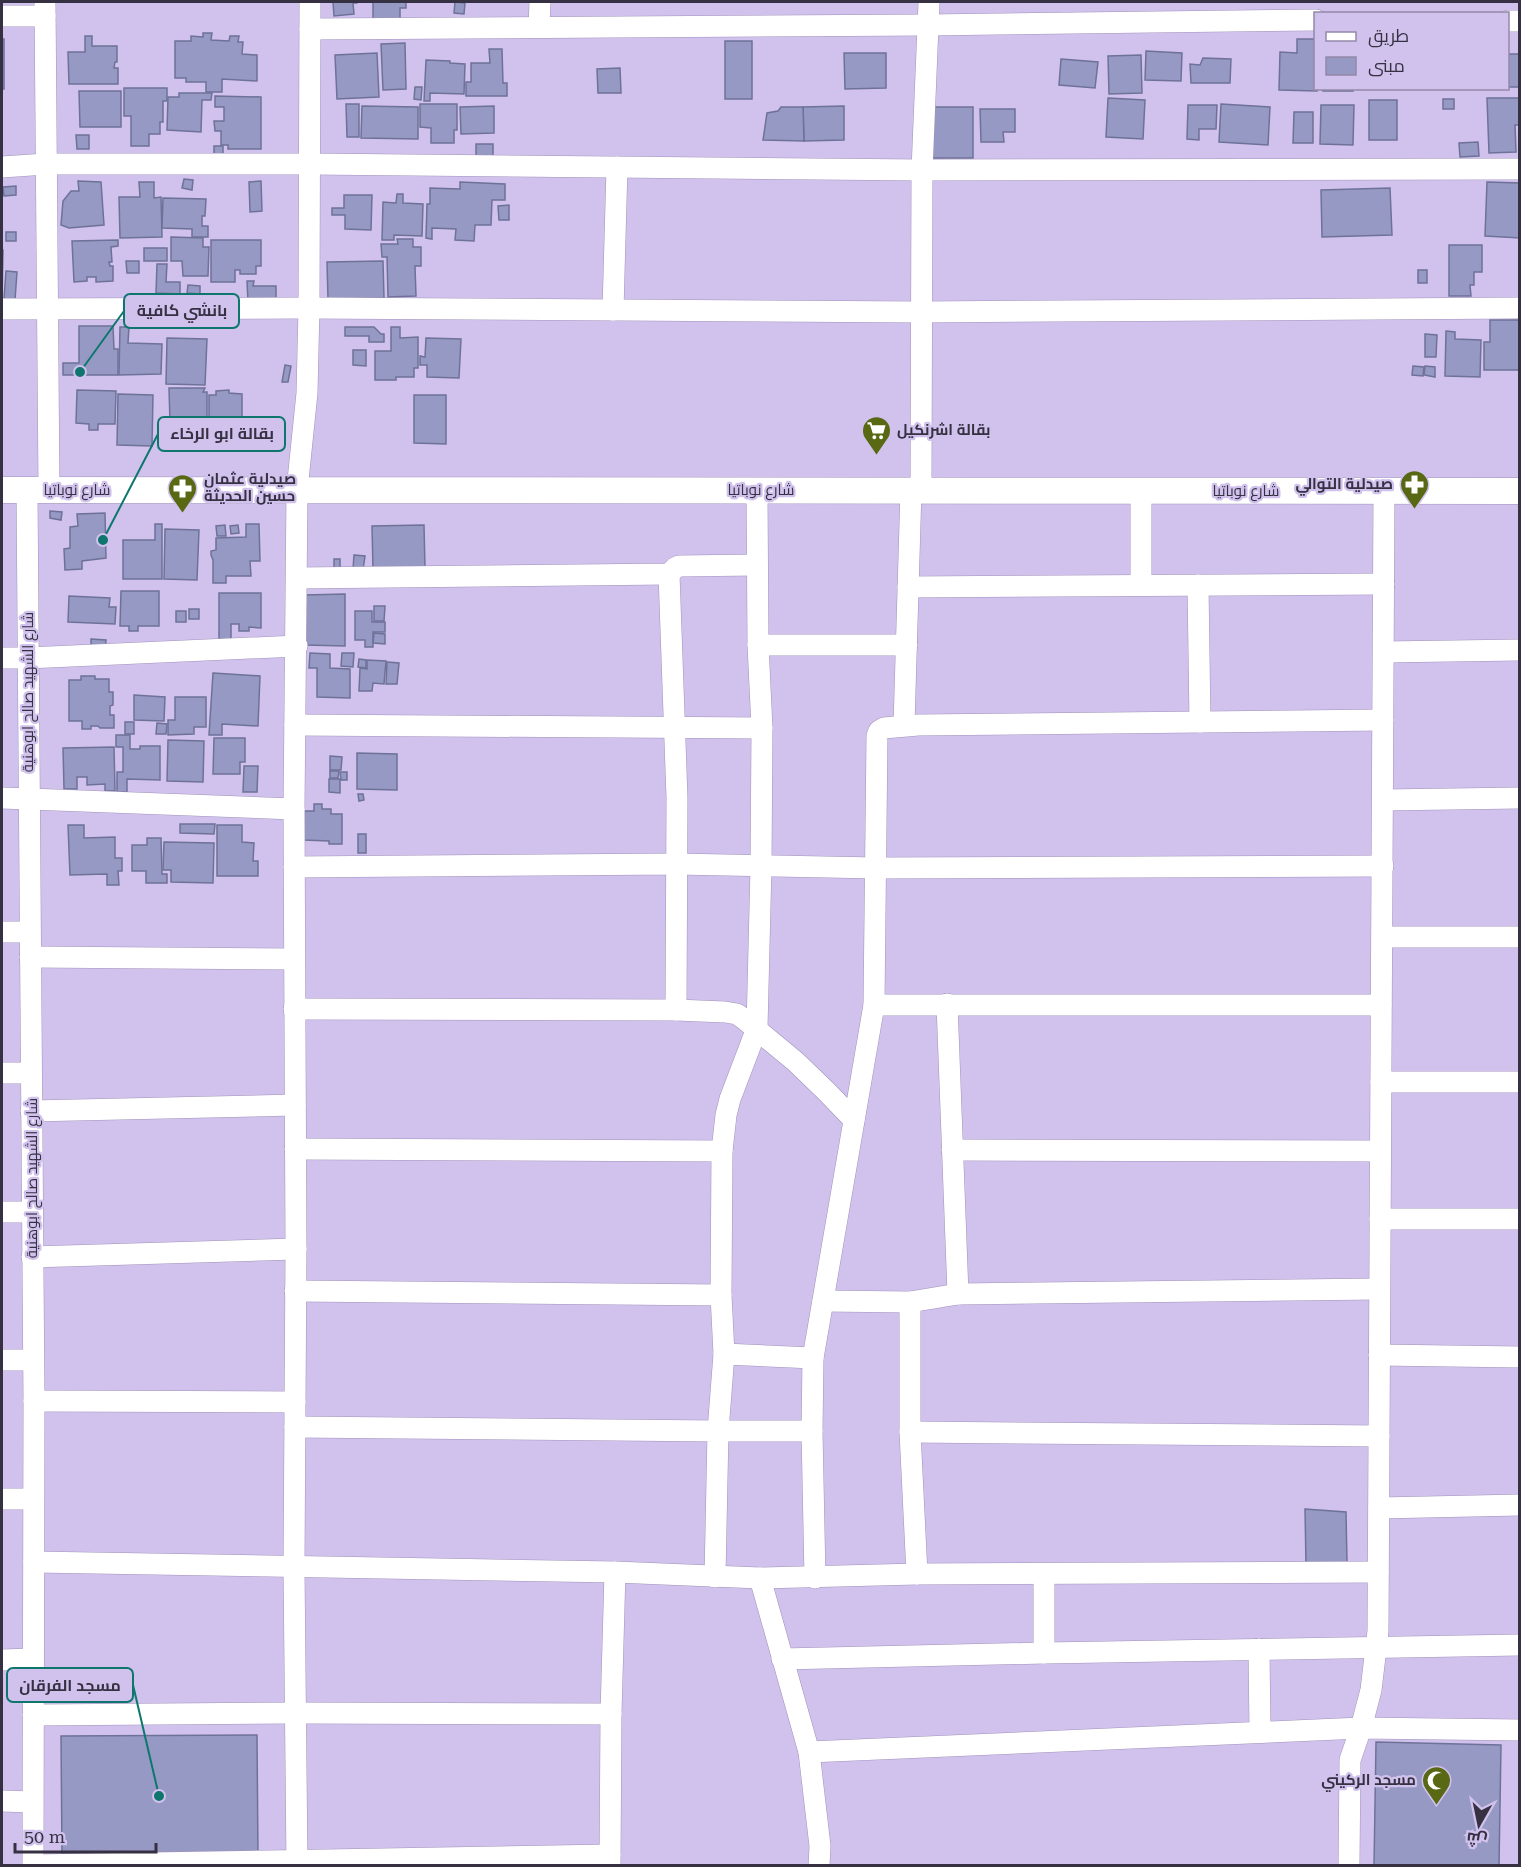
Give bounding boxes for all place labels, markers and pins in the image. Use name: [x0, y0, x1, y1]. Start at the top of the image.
callout: بانشي كافية: [124, 294, 239, 328]
supermarket icon: بقالة اشرنكيل: [860, 414, 892, 456]
callout: بقالة ابو الرخاء: [158, 417, 285, 451]
place label: بقالة اشرنكيل: [897, 421, 991, 439]
pharmacy icon: صيدلية التوالي: [1398, 468, 1430, 510]
place label: صيدلية عثمان حسين الحديثة: [204, 470, 296, 505]
pharmacy icon: صيدلية عثمان حسين الحديثة: [167, 472, 199, 514]
place label: صيدلية التوالي: [1295, 475, 1393, 496]
callout: مسجد الفرقان: [7, 1668, 133, 1702]
mosque icon: مسجد الركيني: [1421, 1764, 1453, 1806]
place label: مسجد الركيني: [1321, 1771, 1416, 1792]

